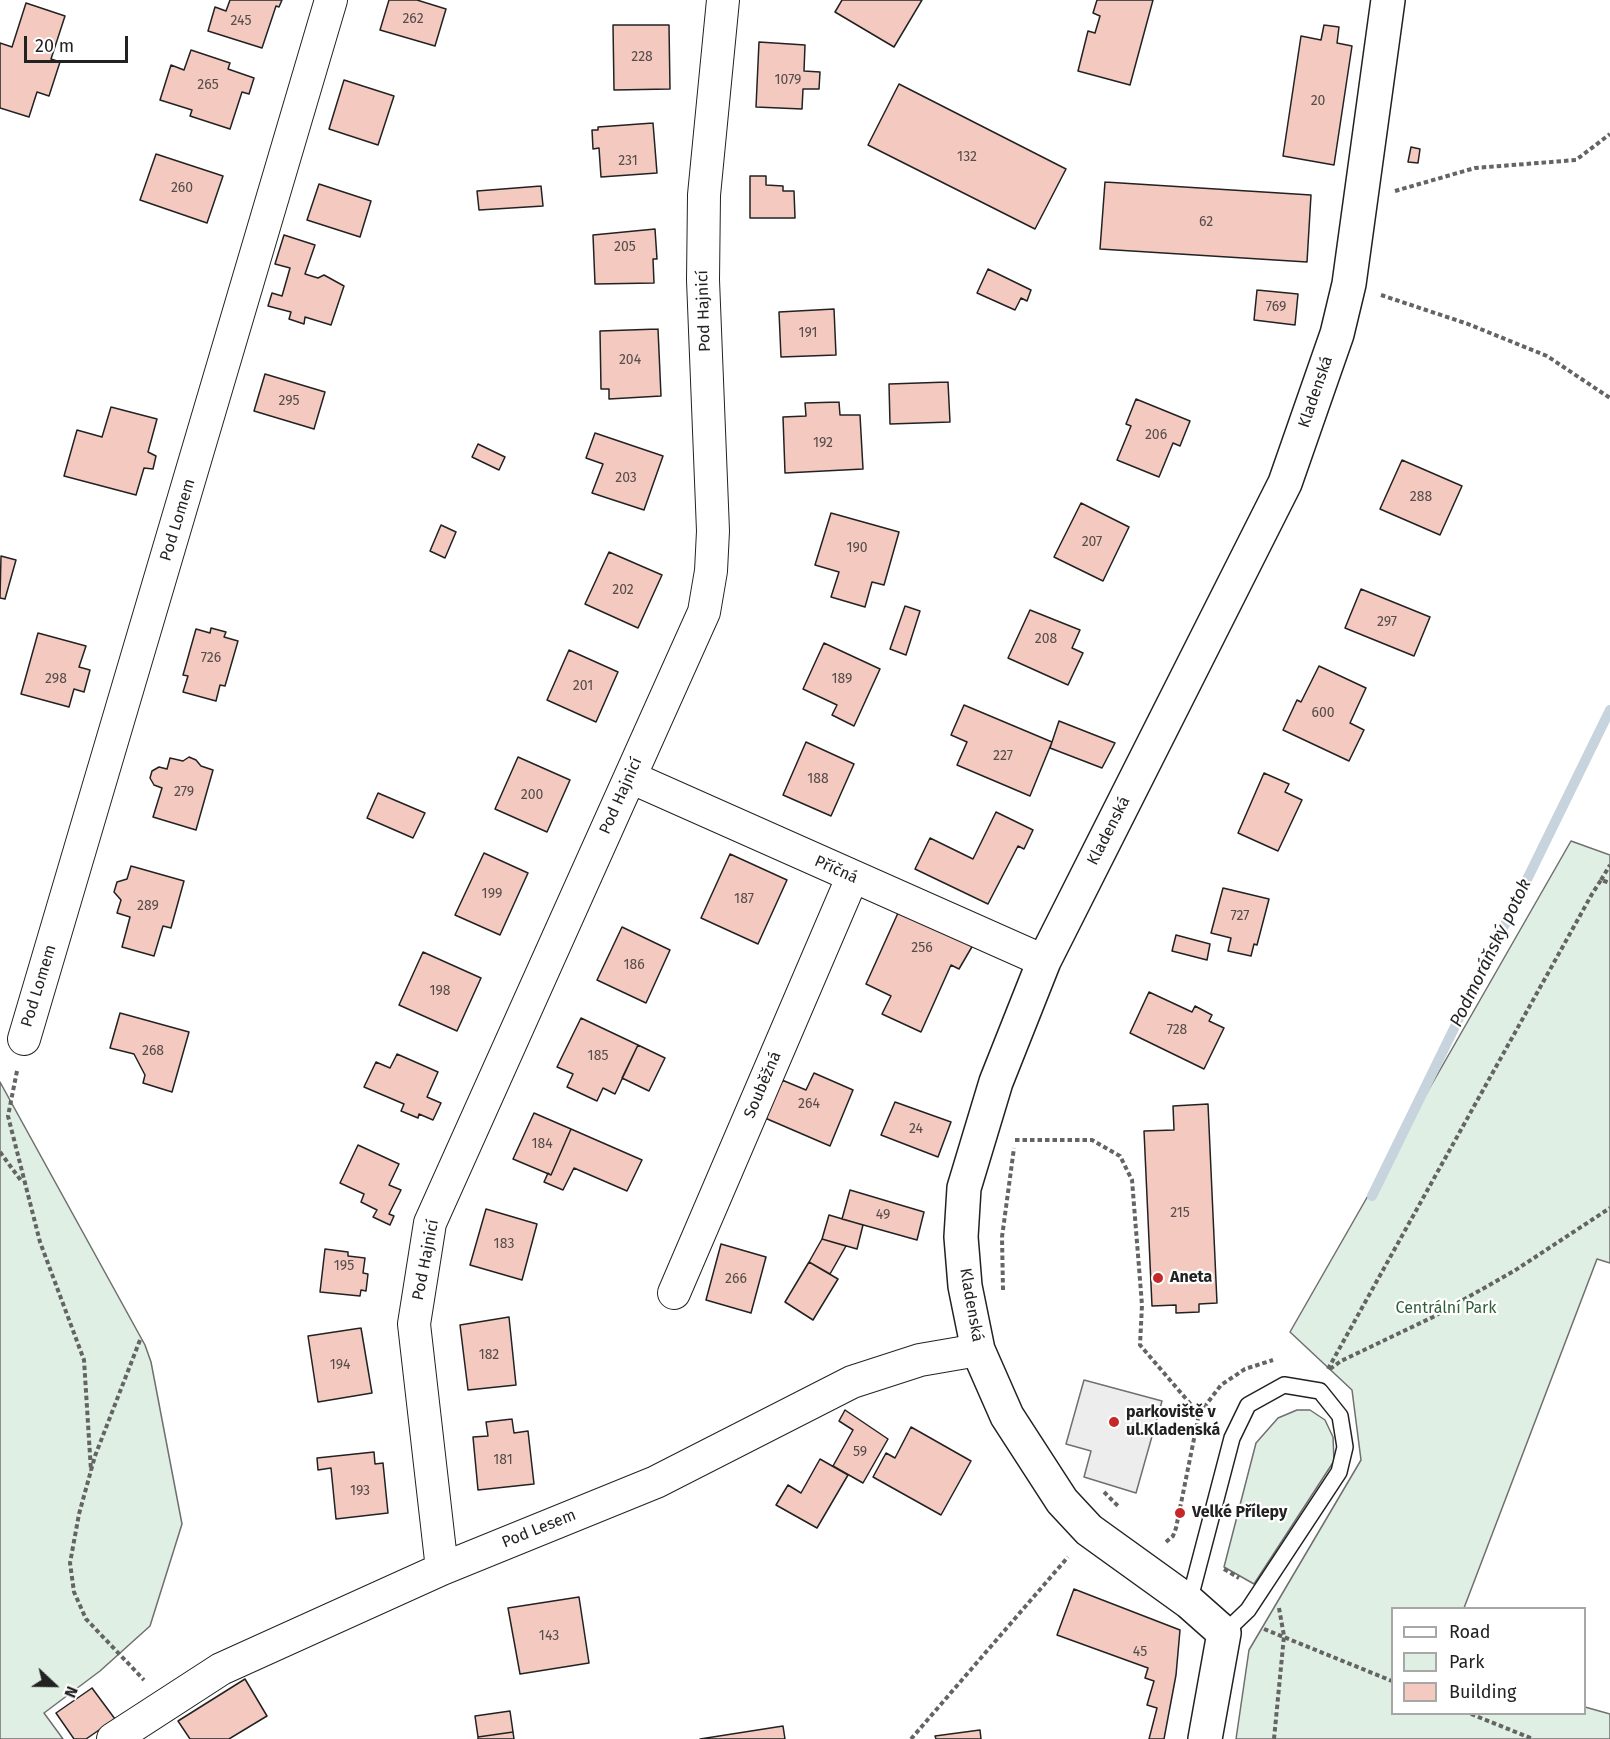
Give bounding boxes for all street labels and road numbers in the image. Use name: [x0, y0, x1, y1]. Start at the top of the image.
street label: Pod Hajnicí: [693, 270, 715, 352]
street label: Kladenská: [1295, 354, 1337, 430]
street label: Pod Lomem: [156, 477, 200, 563]
street label: Pod Hajnicí: [596, 755, 646, 837]
street label: Kladenská: [1084, 793, 1134, 869]
street label: Příčná: [811, 852, 861, 888]
street label: Pod Lomem: [17, 943, 61, 1029]
street label: Souběžná: [740, 1049, 786, 1121]
street label: Pod Hajnicí: [409, 1218, 443, 1302]
street label: Kladenská: [955, 1267, 987, 1343]
street label: Pod Lesem: [499, 1505, 579, 1553]

